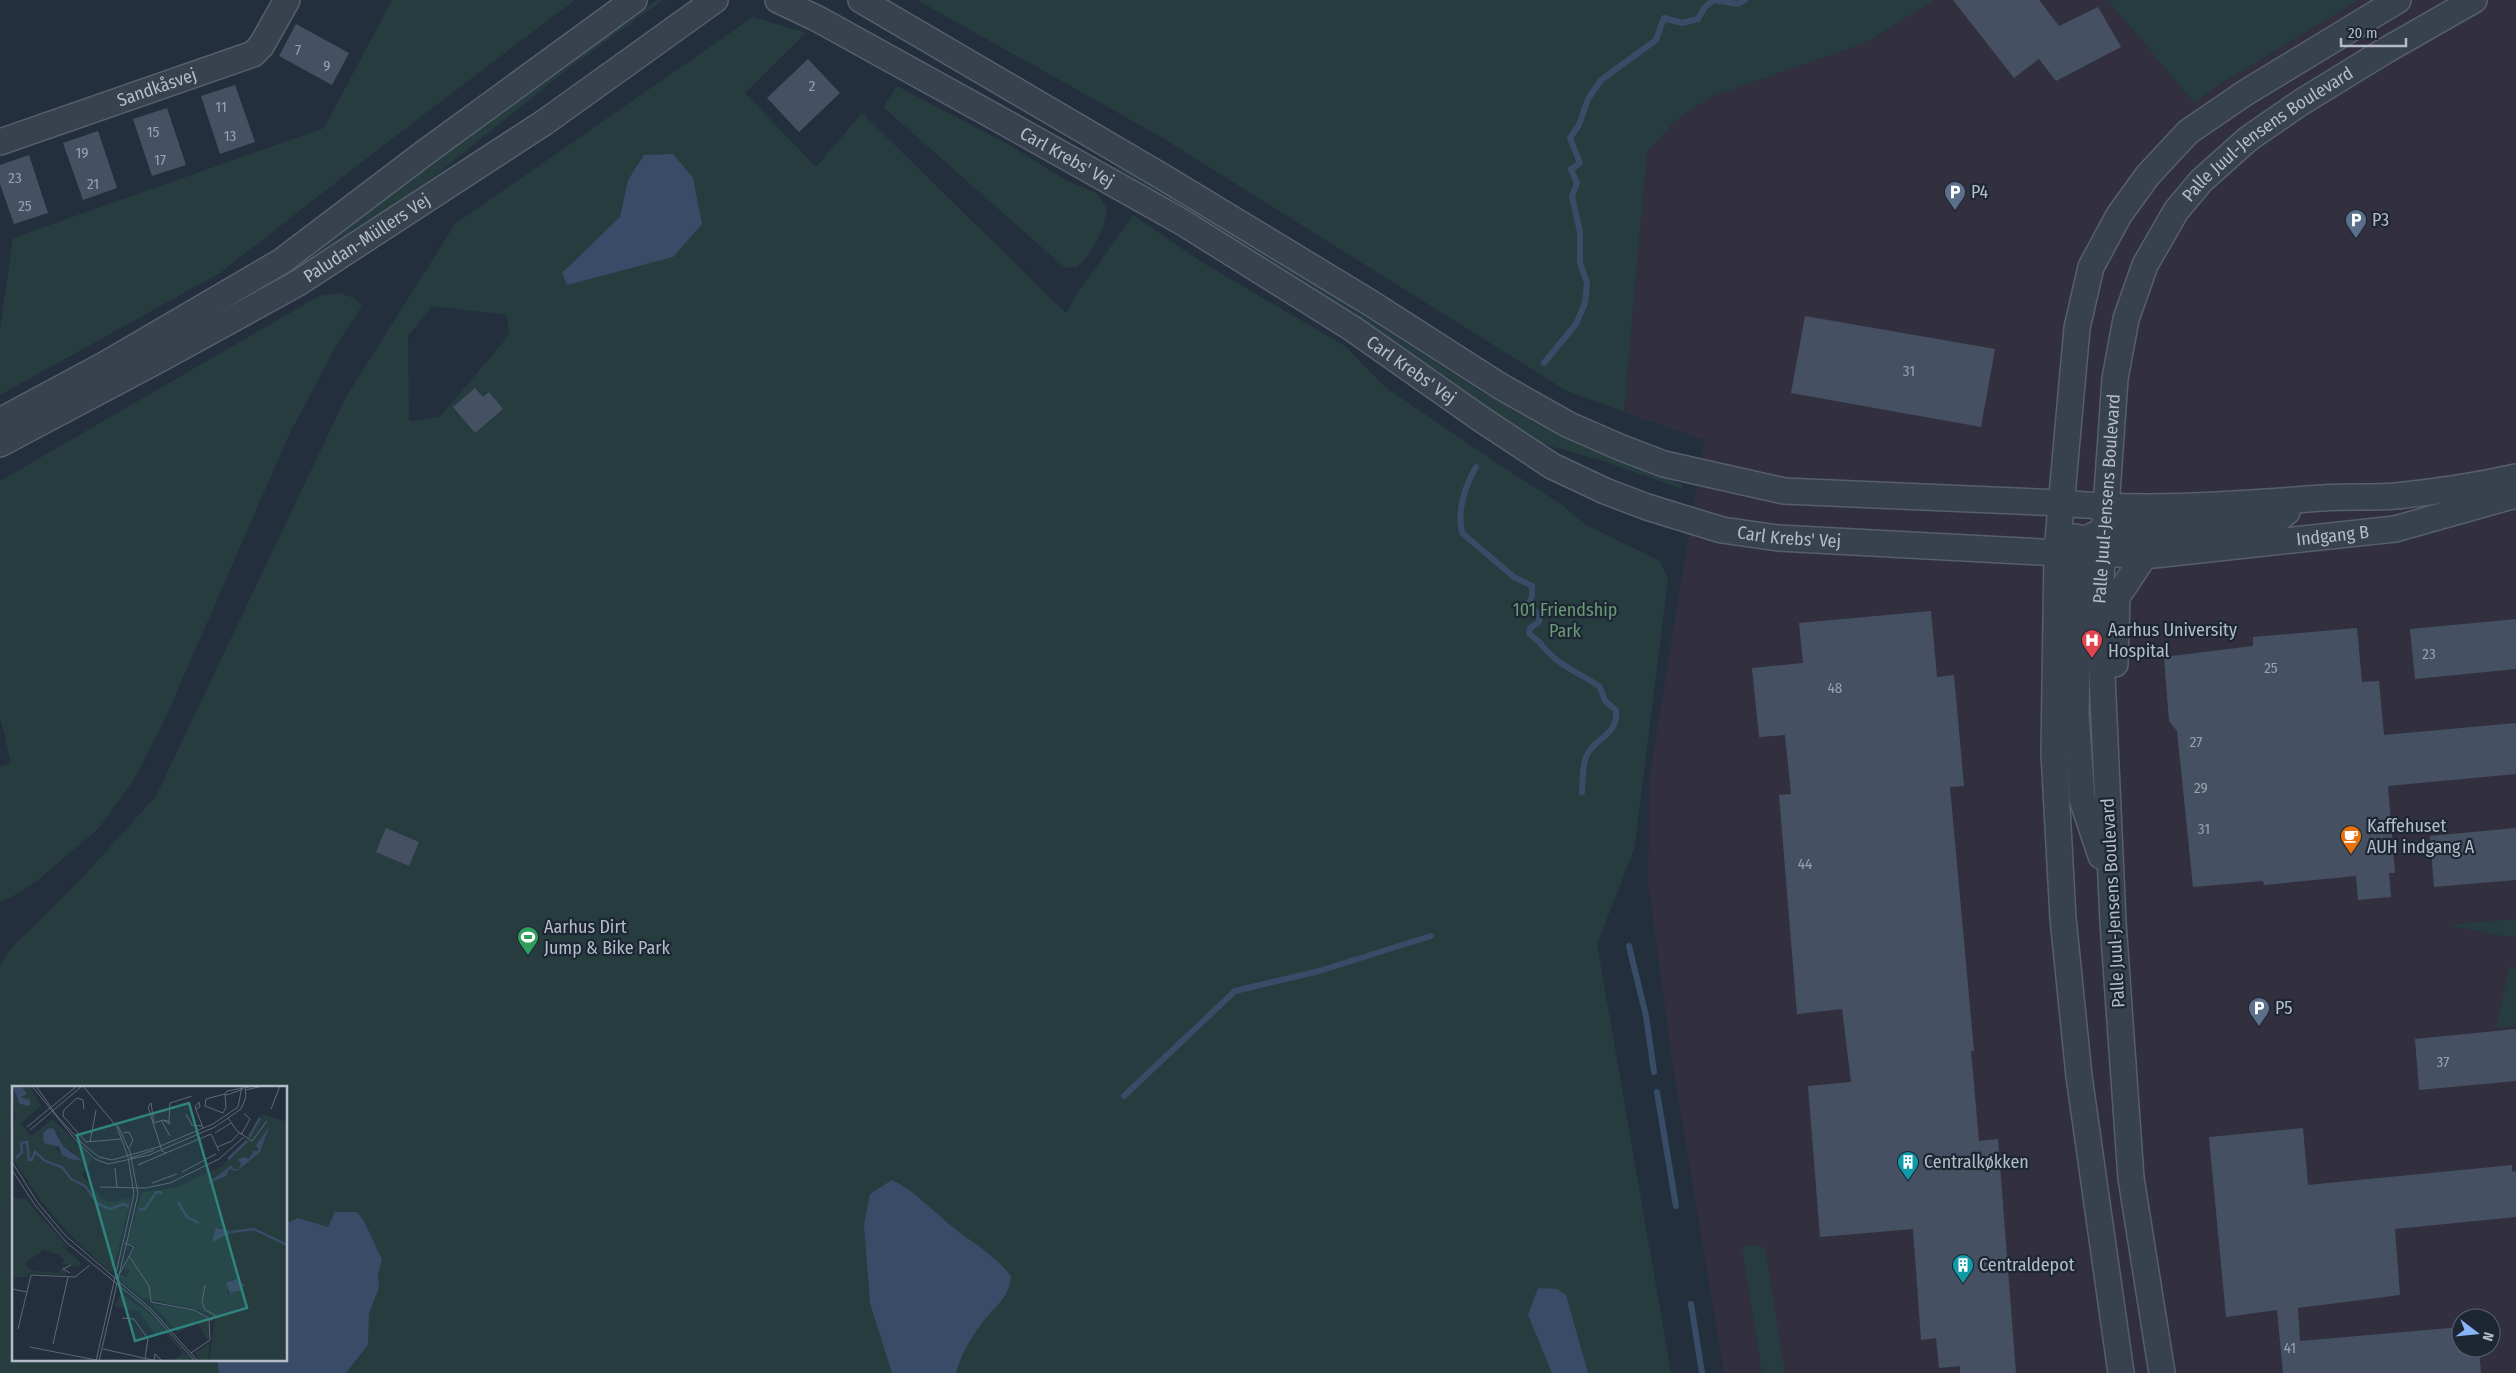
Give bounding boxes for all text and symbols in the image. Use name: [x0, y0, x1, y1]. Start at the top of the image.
scale bar: [2341, 15, 2406, 47]
text: 20 m: [2348, 24, 2378, 42]
house number: 7: [295, 41, 301, 59]
house number: 9: [323, 57, 331, 75]
street label: Palle Juul-Jensens Boulevard: [2177, 62, 2357, 206]
street label: Sandkåsvej: [114, 64, 199, 111]
house number: 2: [809, 77, 816, 95]
house number: 11: [215, 98, 227, 116]
street label: Carl Krebs' Vej: [1016, 122, 1118, 192]
house number: 15: [147, 123, 159, 141]
house number: 13: [224, 127, 237, 145]
house number: 19: [75, 144, 89, 162]
house number: 17: [154, 151, 166, 169]
house number: 23: [8, 169, 22, 187]
house number: 21: [87, 175, 99, 193]
parking icon: P4: [1943, 180, 1967, 211]
place label: P4: [1971, 181, 1989, 203]
street label: Paludan-Müllers Vej: [299, 189, 434, 287]
house number: 25: [18, 197, 32, 215]
parking icon: P3: [2344, 208, 2368, 239]
place label: P3: [2372, 209, 2389, 231]
street label: Carl Krebs' Vej: [1362, 331, 1460, 409]
house number: 31: [1903, 362, 1915, 380]
street label: Palle Juul-Jensens Boulevard: [2088, 393, 2125, 604]
street label: Carl Krebs' Vej: [1736, 521, 1842, 552]
street label: Indgang B: [2295, 521, 2370, 551]
park label: 101 Friendship Park: [1513, 599, 1617, 642]
place label: Aarhus University Hospital: [2108, 619, 2237, 662]
hospital icon: Aarhus University Hospital: [2080, 628, 2104, 659]
house number: 23: [2422, 645, 2436, 663]
house number: 25: [2264, 659, 2278, 677]
house number: 48: [1828, 679, 1842, 697]
house number: 27: [2190, 733, 2202, 751]
house number: 29: [2194, 779, 2208, 797]
street label: Palle Juul-Jensens Boulevard: [2097, 798, 2129, 1008]
place label: Kaffehuset AUH indgang A: [2367, 815, 2475, 858]
house number: 31: [2198, 820, 2210, 838]
cafe icon: Kaffehuset AUH indgang A: [2339, 824, 2363, 855]
house number: 44: [1798, 855, 1812, 873]
place label: Aarhus Dirt Jump & Bike Park: [544, 916, 670, 959]
sports icon: Aarhus Dirt Jump & Bike Park: [516, 925, 540, 956]
parking icon: P5: [2247, 996, 2271, 1027]
place label: P5: [2275, 997, 2292, 1019]
house number: 37: [2437, 1053, 2449, 1071]
inset map: [12, 1086, 288, 1360]
building icon: Centralkøkken: [1896, 1150, 1920, 1181]
place label: Centralkøkken: [1924, 1151, 2029, 1173]
building icon: Centraldepot: [1951, 1253, 1975, 1284]
place label: Centraldepot: [1979, 1254, 2075, 1276]
north arrow: [2451, 1308, 2501, 1358]
text: N: [2479, 1330, 2497, 1343]
house number: 41: [2284, 1339, 2296, 1357]

